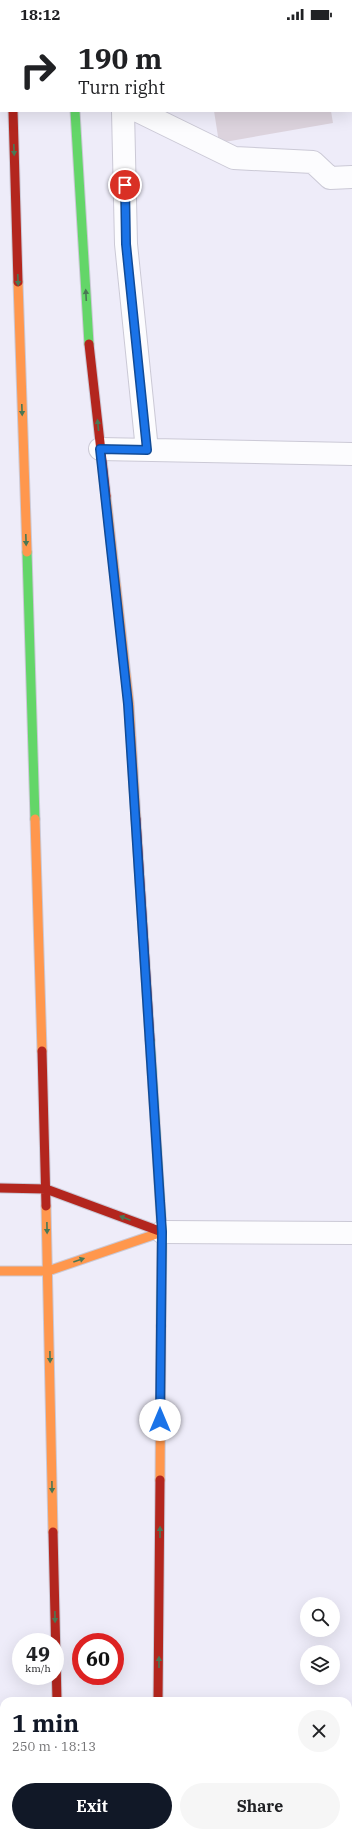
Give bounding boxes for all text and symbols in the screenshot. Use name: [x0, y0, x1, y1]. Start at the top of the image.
text: 18:12: [20, 5, 61, 24]
text: 190 m: [78, 40, 162, 77]
icon: right: [12, 44, 64, 96]
text: Turn right: [78, 76, 165, 99]
one-way arrow: [11, 144, 18, 156]
pin: [108, 168, 142, 202]
icon: arrive: [114, 174, 136, 196]
one-way arrow: [15, 274, 22, 286]
one-way arrow: [83, 289, 90, 301]
one-way arrow: [19, 404, 25, 417]
one-way arrow: [95, 419, 101, 431]
one-way arrow: [23, 534, 29, 547]
one-way arrow: [119, 1215, 131, 1221]
one-way arrow: [43, 1222, 50, 1234]
one-way arrow: [74, 1257, 86, 1263]
one-way arrow: [46, 1351, 53, 1363]
position arrow: [139, 1399, 181, 1441]
one-way arrow: [49, 1481, 56, 1493]
one-way arrow: [156, 1526, 163, 1538]
map controls: [300, 1597, 340, 1685]
button: search: [300, 1597, 340, 1637]
one-way arrow: [52, 1611, 58, 1624]
speed limit sign: 60: [72, 1633, 124, 1685]
text: 49: [26, 1640, 50, 1667]
button: layers: [300, 1645, 340, 1685]
one-way arrow: [156, 1655, 162, 1668]
text: km/h: [25, 1662, 51, 1675]
text: 1 min: [12, 1707, 79, 1739]
button: close: [298, 1710, 340, 1752]
text: 250 m · 18:13: [12, 1738, 96, 1755]
button: Exit: [12, 1783, 172, 1829]
button: Share: [180, 1783, 340, 1829]

